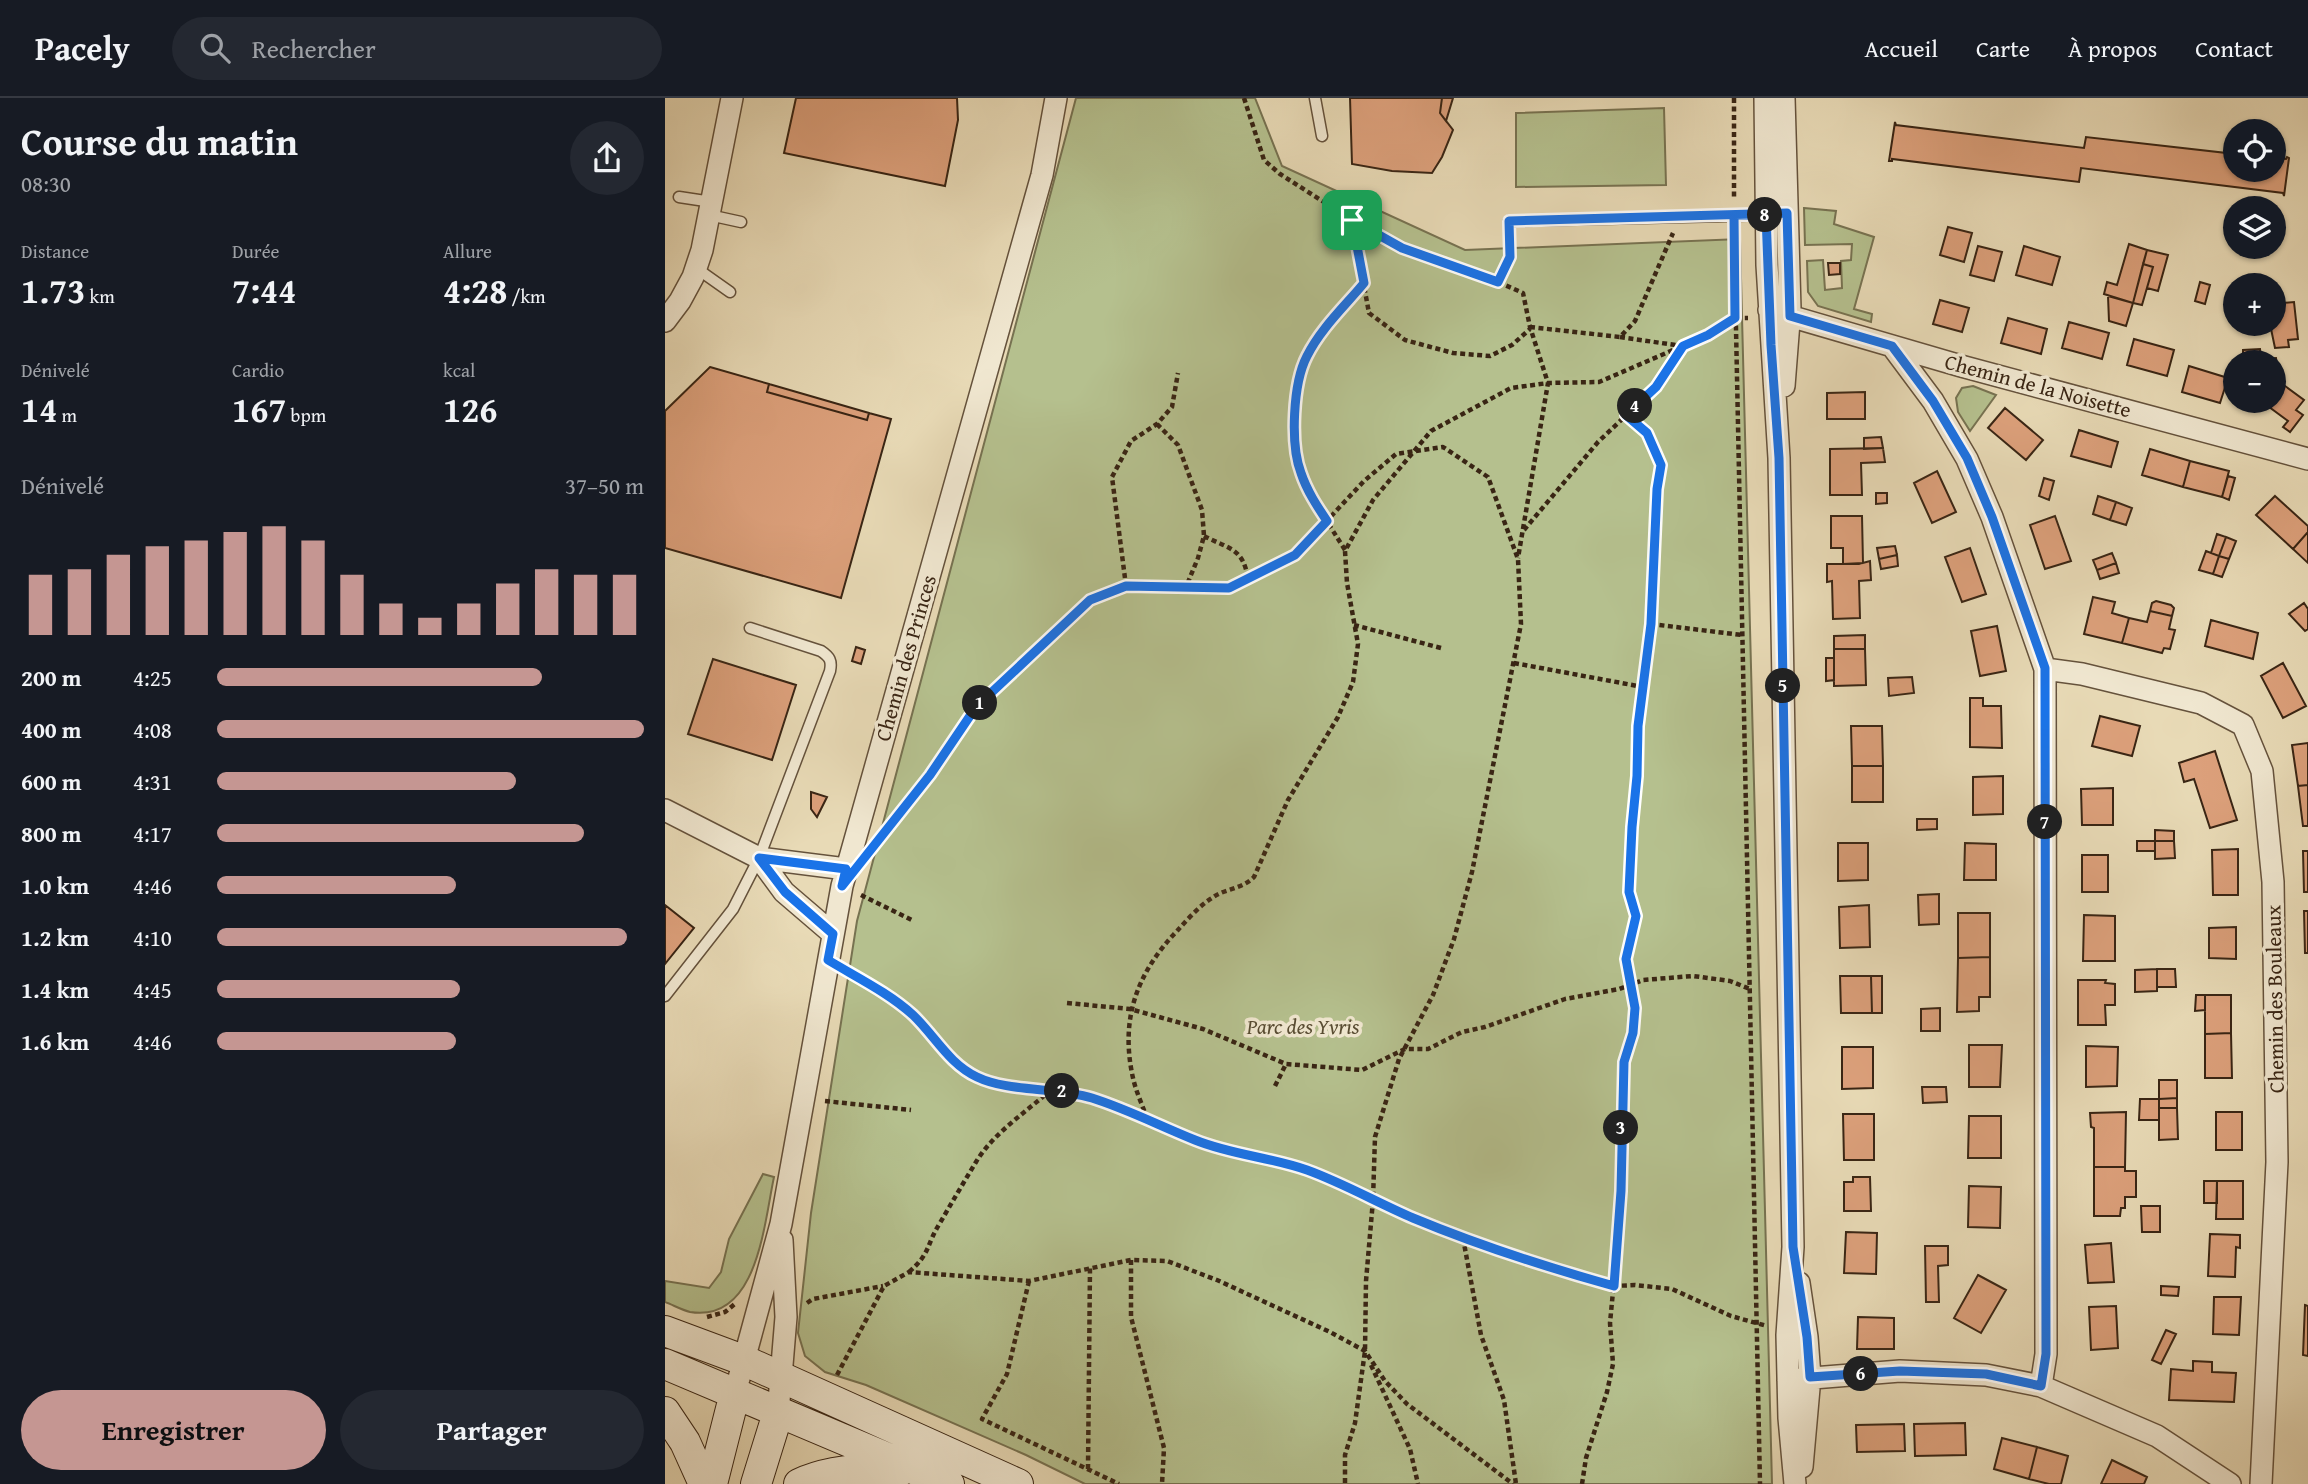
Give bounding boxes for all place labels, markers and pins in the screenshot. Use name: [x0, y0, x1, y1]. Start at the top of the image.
pin: [1322, 190, 1382, 250]
pin: 8: [1747, 198, 1783, 232]
pin: 4: [1618, 388, 1653, 424]
pin: 5: [1765, 668, 1801, 704]
pin: 1: [963, 686, 997, 720]
pin: 7: [2027, 804, 2063, 840]
pin: 2: [1045, 1074, 1079, 1108]
pin: 3: [1604, 1110, 1639, 1146]
pin: 6: [1843, 1356, 1879, 1392]

